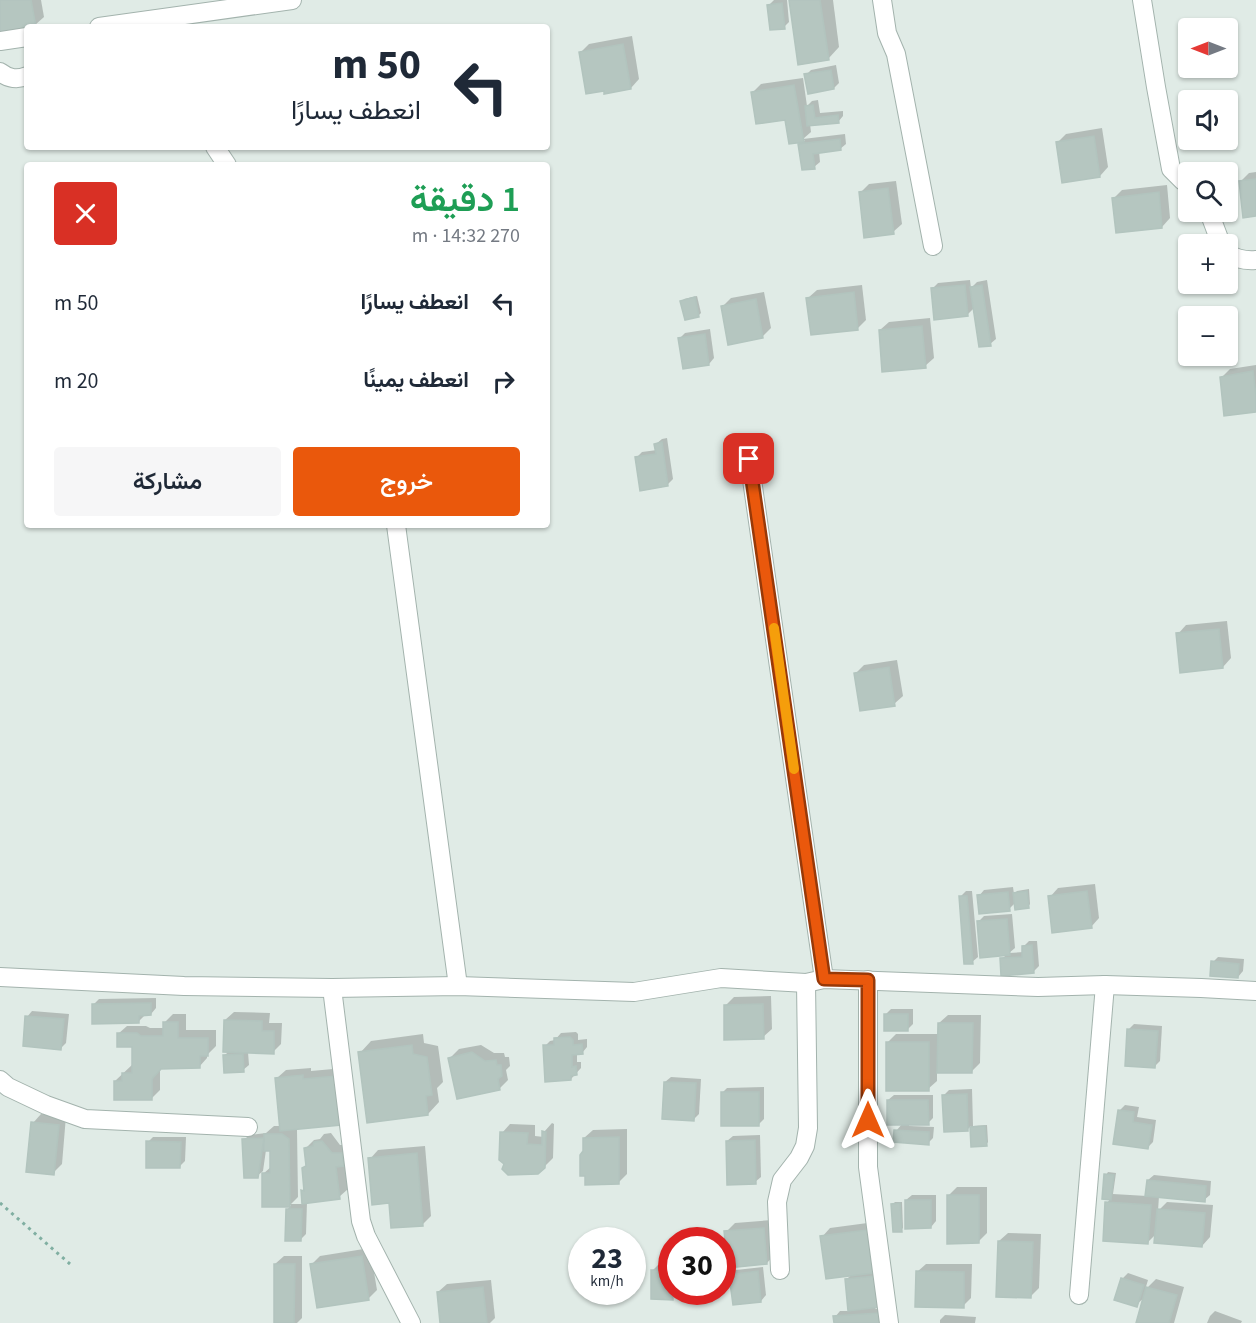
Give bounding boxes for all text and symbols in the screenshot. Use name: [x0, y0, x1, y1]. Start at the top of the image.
north arrow: [1178, 18, 1238, 78]
map controls: [1178, 18, 1238, 366]
text: 50 m: [332, 35, 421, 95]
icon: left: [442, 48, 520, 126]
button: sound: [1178, 90, 1238, 150]
text: انعطف يسارًا: [291, 91, 421, 130]
button: search: [1178, 162, 1238, 222]
text: 1 دقيقة: [410, 174, 520, 225]
button: close: [54, 182, 117, 245]
text: 270 m · 14:32: [412, 222, 520, 250]
button: +: [1178, 234, 1238, 294]
text: انعطف يسارًا: [360, 286, 469, 318]
text: 50 m: [54, 287, 99, 319]
icon: left: [487, 287, 520, 320]
button: −: [1178, 306, 1238, 366]
text: انعطف يمينًا: [363, 364, 469, 396]
text: 20 m: [54, 365, 99, 397]
icon: right: [487, 365, 520, 398]
pin: [723, 433, 774, 484]
icon: arrive: [732, 442, 765, 475]
button: مشاركة: [54, 447, 281, 516]
button: خروج: [293, 447, 520, 516]
position arrow: [836, 1088, 900, 1152]
speed limit sign: 30: [658, 1227, 736, 1305]
text: 23: [591, 1237, 623, 1280]
text: km/h: [590, 1271, 624, 1292]

